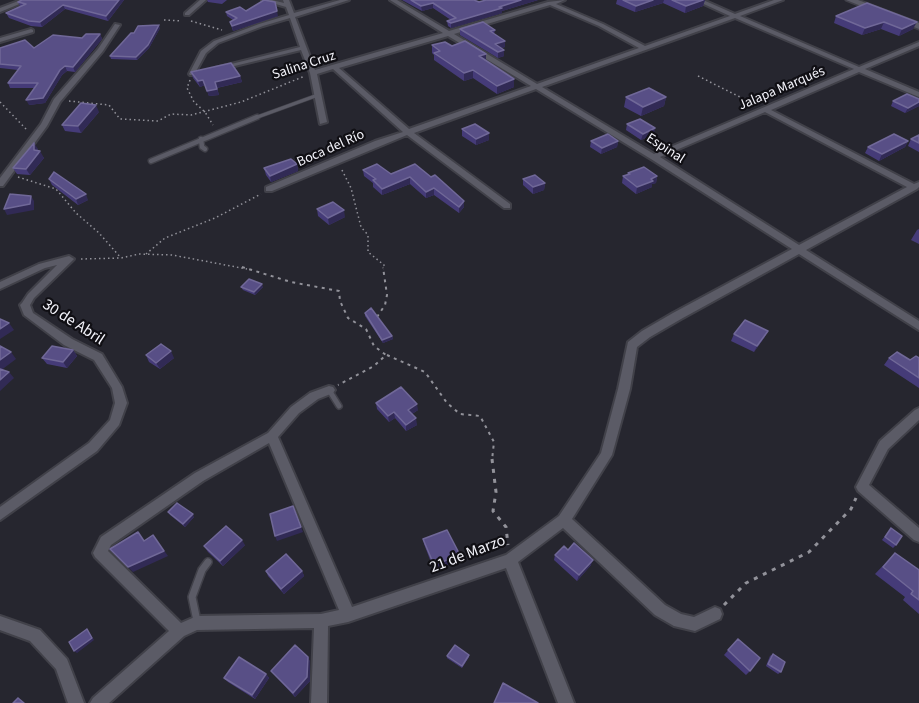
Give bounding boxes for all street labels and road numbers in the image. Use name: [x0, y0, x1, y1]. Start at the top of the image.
street label: Salina Cruz: [270, 48, 338, 84]
street label: Jalapa Marqués: [736, 63, 828, 115]
street label: Boca del Río: [295, 127, 367, 171]
street label: Espinal: [643, 130, 687, 168]
street label: 30 de Abril: [38, 296, 108, 350]
street label: 21 de Marzo: [427, 532, 509, 578]

